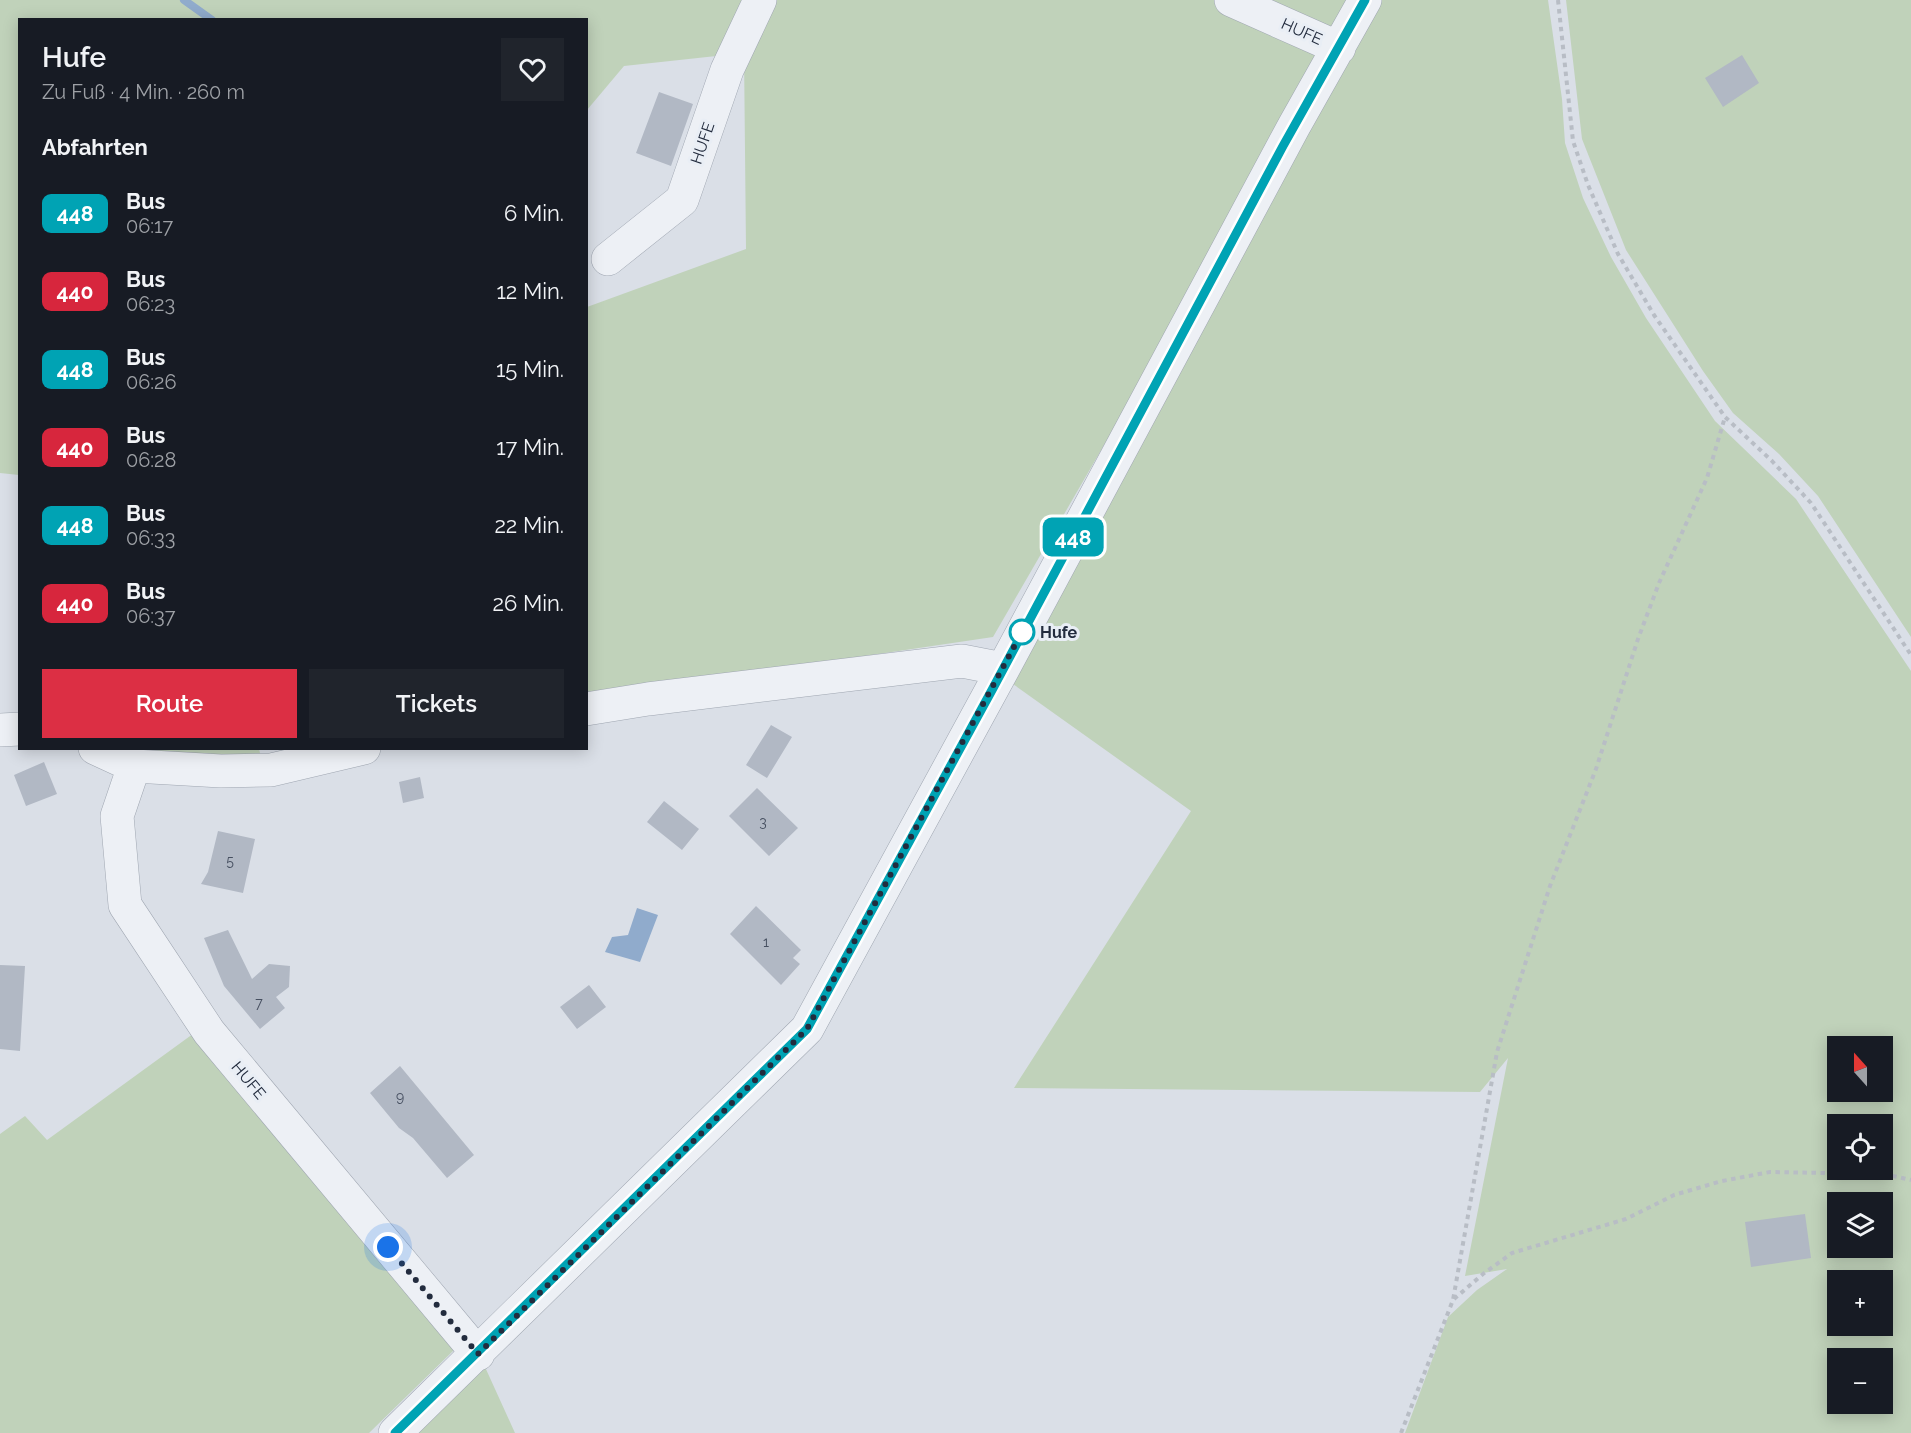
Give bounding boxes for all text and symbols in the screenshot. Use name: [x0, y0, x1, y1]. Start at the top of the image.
street label: HUFE: [1278, 14, 1326, 49]
button: heart: [501, 38, 564, 101]
text: Hufe: [42, 41, 106, 74]
text: Zu Fuß · 4 Min. · 260 m: [42, 80, 245, 104]
street label: HUFE: [686, 119, 719, 167]
text: Abfahrten: [42, 134, 148, 160]
text: Bus: [126, 188, 165, 214]
text: 6 Min.: [504, 200, 564, 226]
text: 448: [57, 201, 93, 226]
text: 06:17: [126, 214, 173, 238]
text: Bus: [126, 266, 165, 292]
text: 12 Min.: [496, 278, 564, 304]
text: 440: [57, 279, 93, 304]
text: 06:23: [126, 292, 175, 316]
text: Bus: [126, 344, 165, 370]
text: 15 Min.: [496, 356, 564, 382]
text: 448: [57, 357, 93, 382]
text: 06:26: [126, 370, 177, 394]
text: Bus: [126, 422, 165, 448]
text: 17 Min.: [496, 434, 564, 460]
text: 440: [57, 435, 93, 460]
text: 06:28: [126, 448, 176, 472]
text: Bus: [126, 500, 165, 526]
text: 22 Min.: [494, 512, 564, 538]
text: 448: [57, 513, 93, 538]
line badge: 448: [1038, 518, 1108, 556]
text: 448: [1055, 525, 1091, 550]
text: 06:33: [126, 526, 175, 550]
text: Bus: [126, 578, 165, 604]
text: 26 Min.: [493, 590, 564, 616]
text: 440: [57, 591, 93, 616]
text: 06:37: [126, 604, 175, 628]
marker: Hufe: [1009, 619, 1035, 645]
place label: Hufe: [1040, 623, 1078, 642]
button: Route: [42, 669, 297, 738]
button: Tickets: [309, 669, 564, 738]
house number: 3: [759, 814, 767, 830]
house number: 5: [226, 853, 234, 869]
house number: 1: [763, 934, 769, 950]
house number: 7: [255, 995, 263, 1011]
north arrow: [1827, 1036, 1893, 1102]
map controls: [1827, 1036, 1893, 1414]
street label: HUFE: [227, 1058, 270, 1103]
house number: 9: [396, 1089, 404, 1105]
button: locate: [1827, 1114, 1893, 1180]
button: layers: [1827, 1192, 1893, 1258]
your location: [373, 1232, 403, 1262]
button: +: [1827, 1270, 1893, 1336]
button: −: [1827, 1348, 1893, 1414]

